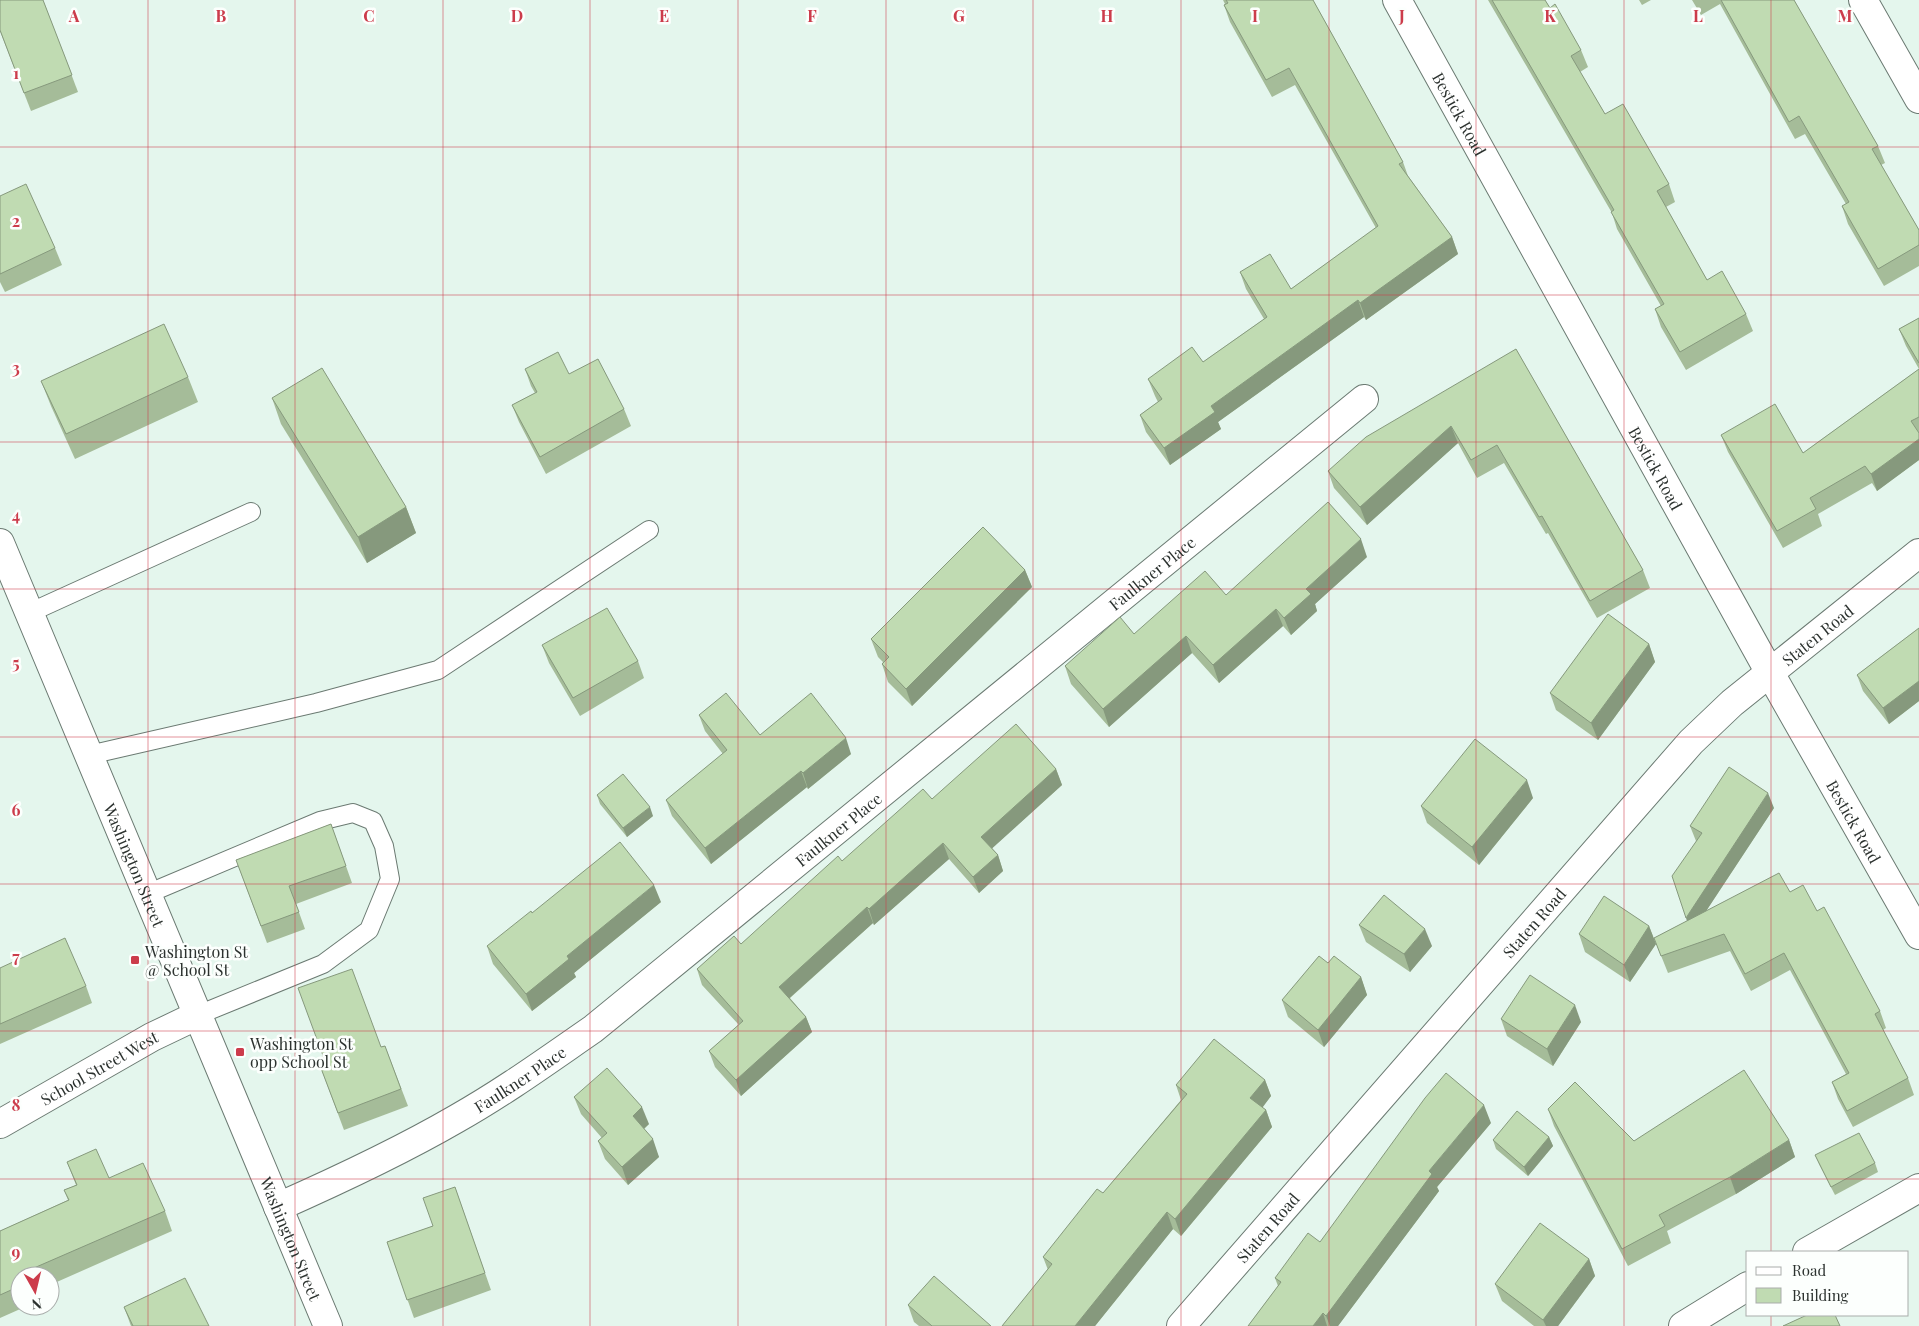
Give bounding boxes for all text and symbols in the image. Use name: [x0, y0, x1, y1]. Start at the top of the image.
text: A: [68, 5, 80, 26]
text: B: [216, 5, 227, 26]
text: C: [363, 5, 375, 26]
text: D: [511, 5, 523, 26]
text: E: [659, 5, 669, 26]
text: F: [807, 5, 817, 26]
text: G: [953, 5, 965, 26]
text: H: [1101, 5, 1114, 26]
text: I: [1252, 5, 1258, 26]
text: J: [1398, 5, 1405, 26]
text: K: [1544, 5, 1556, 26]
text: L: [1693, 5, 1703, 26]
text: M: [1838, 5, 1853, 26]
text: 1: [13, 62, 19, 83]
street label: Bestick Road: [1428, 68, 1492, 159]
text: 2: [12, 210, 20, 231]
text: 3: [12, 357, 20, 378]
street label: Bestick Road: [1625, 422, 1688, 513]
text: 4: [12, 504, 20, 525]
street label: Faulkner Place: [1104, 531, 1199, 614]
street label: Staten Road: [1777, 600, 1857, 670]
text: 5: [12, 652, 20, 673]
street label: Bestick Road: [1822, 776, 1886, 867]
street label: Faulkner Place: [790, 787, 886, 870]
text: 6: [12, 799, 21, 820]
street label: Washington Street: [99, 799, 170, 930]
street label: Staten Road: [1497, 883, 1570, 962]
place label: Washington St @ School St: [144, 941, 248, 980]
text: 7: [12, 946, 20, 967]
marker: Washington St @ School St: [129, 954, 141, 966]
street label: School Street West: [36, 1025, 161, 1109]
place label: Washington St opp School St: [249, 1033, 353, 1072]
street label: Faulkner Place: [470, 1041, 570, 1117]
marker: Washington St opp School St: [234, 1046, 246, 1058]
text: 8: [12, 1094, 21, 1115]
street label: Washington Street: [256, 1173, 327, 1304]
street label: Staten Road: [1231, 1188, 1303, 1267]
text: 9: [12, 1241, 21, 1262]
legend: [1746, 1251, 1909, 1316]
text: Road: [1792, 1260, 1826, 1280]
north arrow: [10, 1266, 60, 1316]
text: Building: [1792, 1285, 1849, 1305]
text: N: [31, 1294, 43, 1314]

